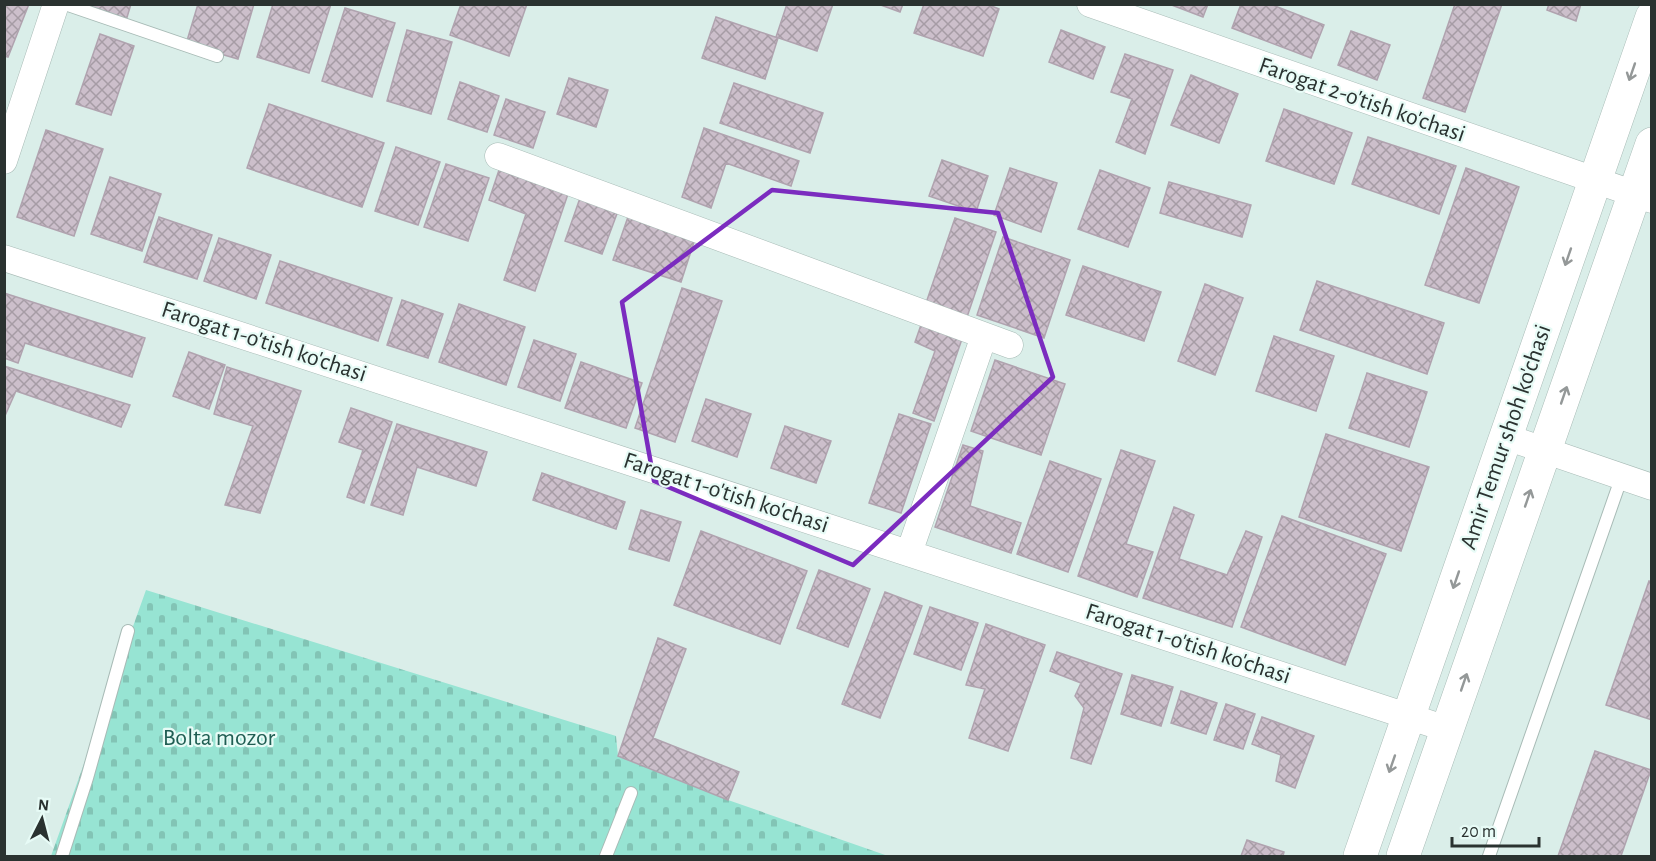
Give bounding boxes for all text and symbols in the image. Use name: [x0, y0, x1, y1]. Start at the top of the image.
street label: Farogat 2-o'tish ko'chasi: [1256, 53, 1468, 147]
one-way arrow: [1626, 63, 1637, 81]
one-way arrow: [1562, 247, 1573, 266]
street label: Farogat 1-o'tish ko'chasi: [158, 297, 370, 387]
street label: Amir Temur shoh ko'chasi: [1456, 322, 1556, 552]
one-way arrow: [1560, 386, 1571, 405]
street label: Farogat 1-o'tish ko'chasi: [620, 448, 832, 538]
one-way arrow: [1524, 489, 1535, 508]
one-way arrow: [1450, 570, 1461, 589]
street label: Farogat 1-o'tish ko'chasi: [1082, 599, 1294, 689]
one-way arrow: [1459, 673, 1470, 692]
park label: Bolta mozor: [163, 726, 276, 750]
one-way arrow: [1385, 754, 1396, 773]
north arrow: [12, 789, 72, 849]
text: N: [37, 797, 50, 814]
scale bar: [1452, 810, 1539, 848]
text: 20 m: [1461, 823, 1496, 841]

